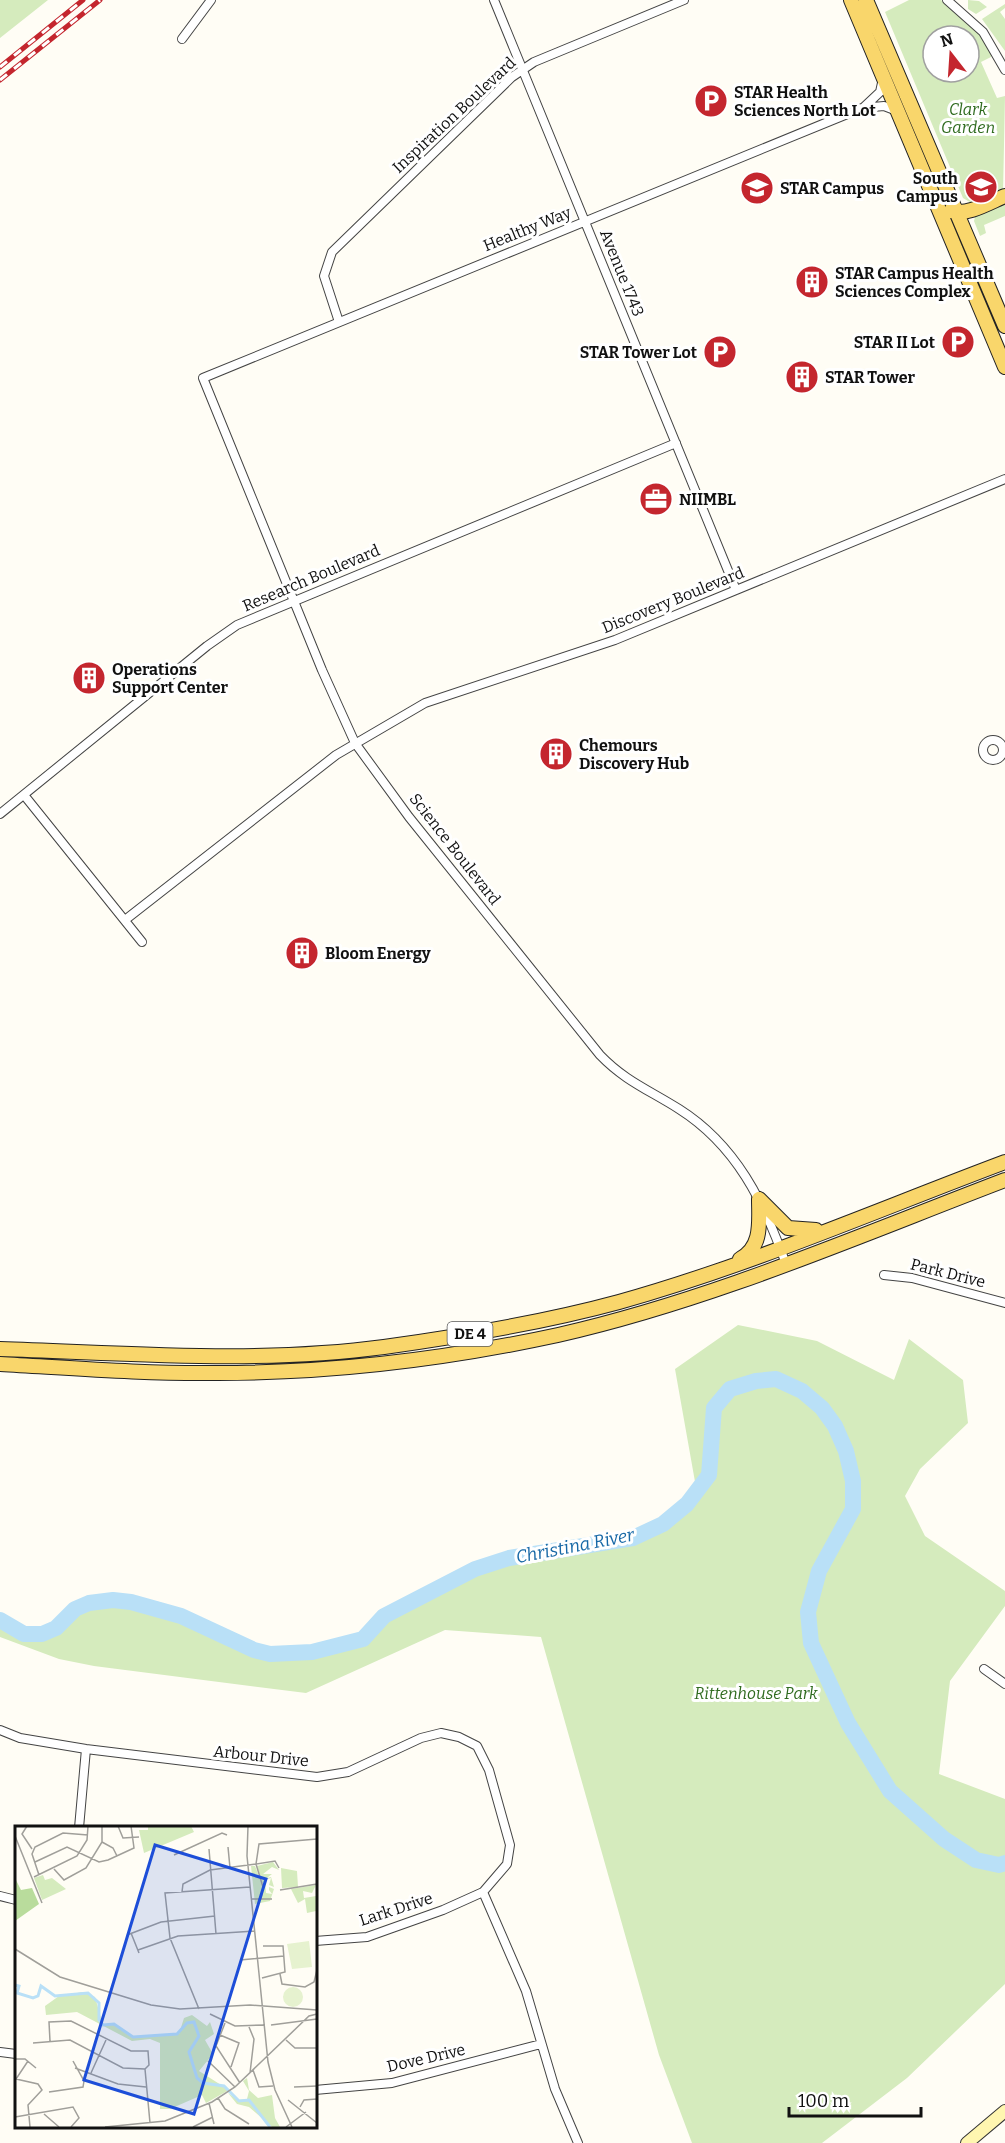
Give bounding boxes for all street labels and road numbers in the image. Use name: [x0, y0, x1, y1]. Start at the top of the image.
street label: Inspiration Boulevard: [388, 53, 520, 177]
street label: Healthy Way: [480, 203, 574, 255]
street label: Avenue 1743: [596, 227, 648, 319]
street label: Research Boulevard: [240, 540, 383, 616]
street label: Discovery Boulevard: [599, 563, 747, 637]
street label: Science Boulevard: [406, 789, 505, 909]
street label: Park Drive: [909, 1255, 987, 1291]
road number: DE 4: [448, 1322, 492, 1346]
street label: Arbour Drive: [212, 1742, 310, 1770]
street label: Lark Drive: [357, 1888, 435, 1930]
street label: Dove Drive: [385, 2040, 467, 2076]

